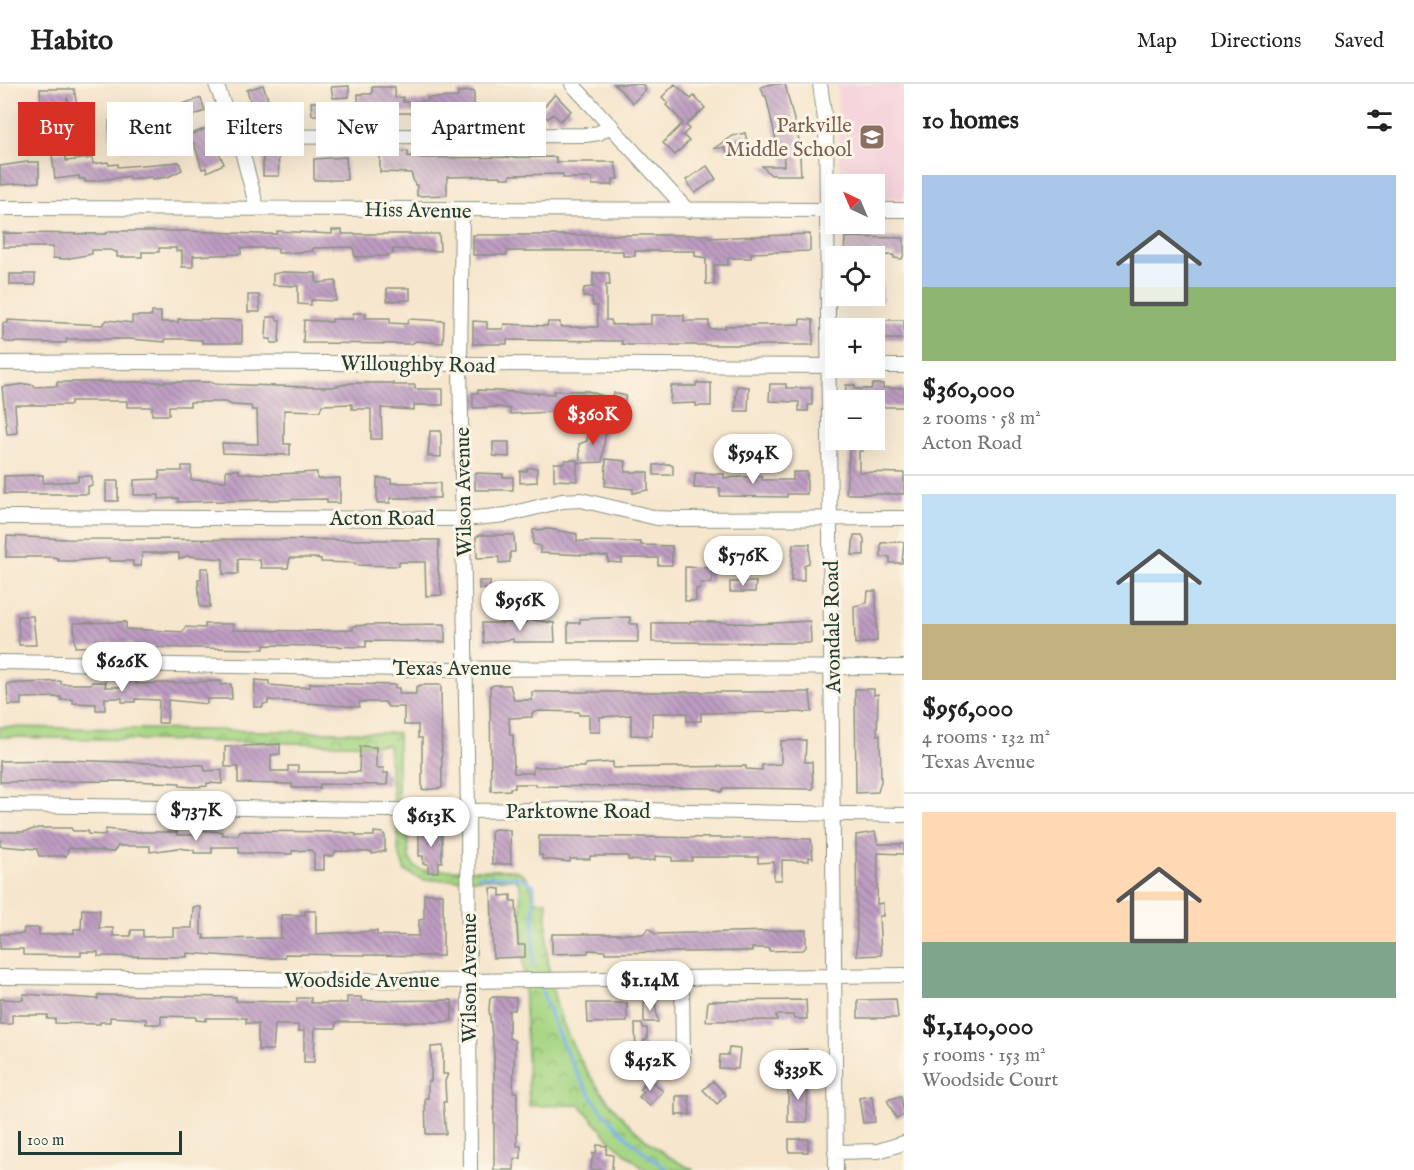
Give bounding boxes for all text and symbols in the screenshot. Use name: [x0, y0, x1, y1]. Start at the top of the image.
text: Habito: [30, 24, 113, 59]
text: Map: [1137, 28, 1177, 55]
text: Directions: [1210, 28, 1301, 55]
text: Saved: [1334, 28, 1384, 55]
chip: Buy: [18, 102, 95, 156]
chip: Rent: [107, 102, 193, 156]
chip: Filters: [205, 102, 304, 156]
chip: New: [316, 102, 399, 156]
chip: Apartment: [411, 102, 546, 156]
text: 10 homes: [922, 104, 1019, 137]
icon: filters: [1363, 104, 1396, 137]
place label: Parkville Middle School: [725, 113, 852, 164]
school or university icon: Parkville Middle School: [857, 122, 887, 152]
north arrow: [825, 174, 885, 234]
map controls: [825, 174, 885, 450]
street label: Hiss Avenue: [364, 197, 472, 226]
icon: home: [1105, 214, 1213, 322]
button: locate: [825, 246, 885, 306]
button: +: [825, 318, 885, 378]
street label: Willoughby Road: [340, 351, 497, 380]
text: $360,000: [922, 373, 1015, 406]
button: −: [825, 390, 885, 450]
pin: $360K: [551, 395, 635, 446]
text: $360K: [567, 402, 619, 427]
text: 2 rooms · 58 m²: [922, 406, 1041, 431]
street label: Wilson Avenue: [450, 426, 479, 557]
text: Acton Road: [922, 431, 1022, 456]
pin: $594K: [711, 434, 795, 485]
text: $594K: [727, 441, 779, 466]
street label: Acton Road: [329, 506, 435, 533]
icon: home: [1105, 533, 1213, 641]
pin: $576K: [701, 536, 785, 587]
text: $576K: [718, 543, 768, 568]
street label: Avondale Road: [819, 559, 848, 695]
pin: $956K: [478, 581, 562, 632]
text: $956K: [495, 588, 545, 613]
pin: $626K: [80, 642, 164, 693]
text: $626K: [96, 649, 148, 674]
street label: Texas Avenue: [393, 656, 512, 683]
text: $956,000: [922, 692, 1013, 725]
text: 4 rooms · 132 m²: [922, 725, 1050, 750]
text: Texas Avenue: [922, 750, 1035, 775]
pin: $737K: [154, 791, 238, 842]
pin: $613K: [389, 797, 473, 848]
text: $737K: [170, 798, 222, 823]
street label: Parktowne Road: [506, 799, 651, 826]
text: $613K: [407, 804, 455, 829]
icon: home: [1105, 851, 1213, 959]
street label: Wilson Avenue: [457, 913, 484, 1043]
pin: $1.14M: [601, 961, 699, 1012]
street label: Woodside Avenue: [284, 968, 440, 995]
text: $1.14M: [621, 968, 679, 993]
text: $1,140,000: [922, 1010, 1033, 1043]
pin: $452K: [608, 1041, 692, 1092]
text: 5 rooms · 153 m²: [922, 1043, 1046, 1068]
text: $452K: [624, 1048, 676, 1073]
pin: $339K: [756, 1050, 840, 1101]
text: $339K: [773, 1057, 823, 1082]
text: Woodside Court: [922, 1068, 1058, 1093]
scale bar: [18, 1128, 182, 1156]
text: 100 m: [27, 1131, 64, 1151]

